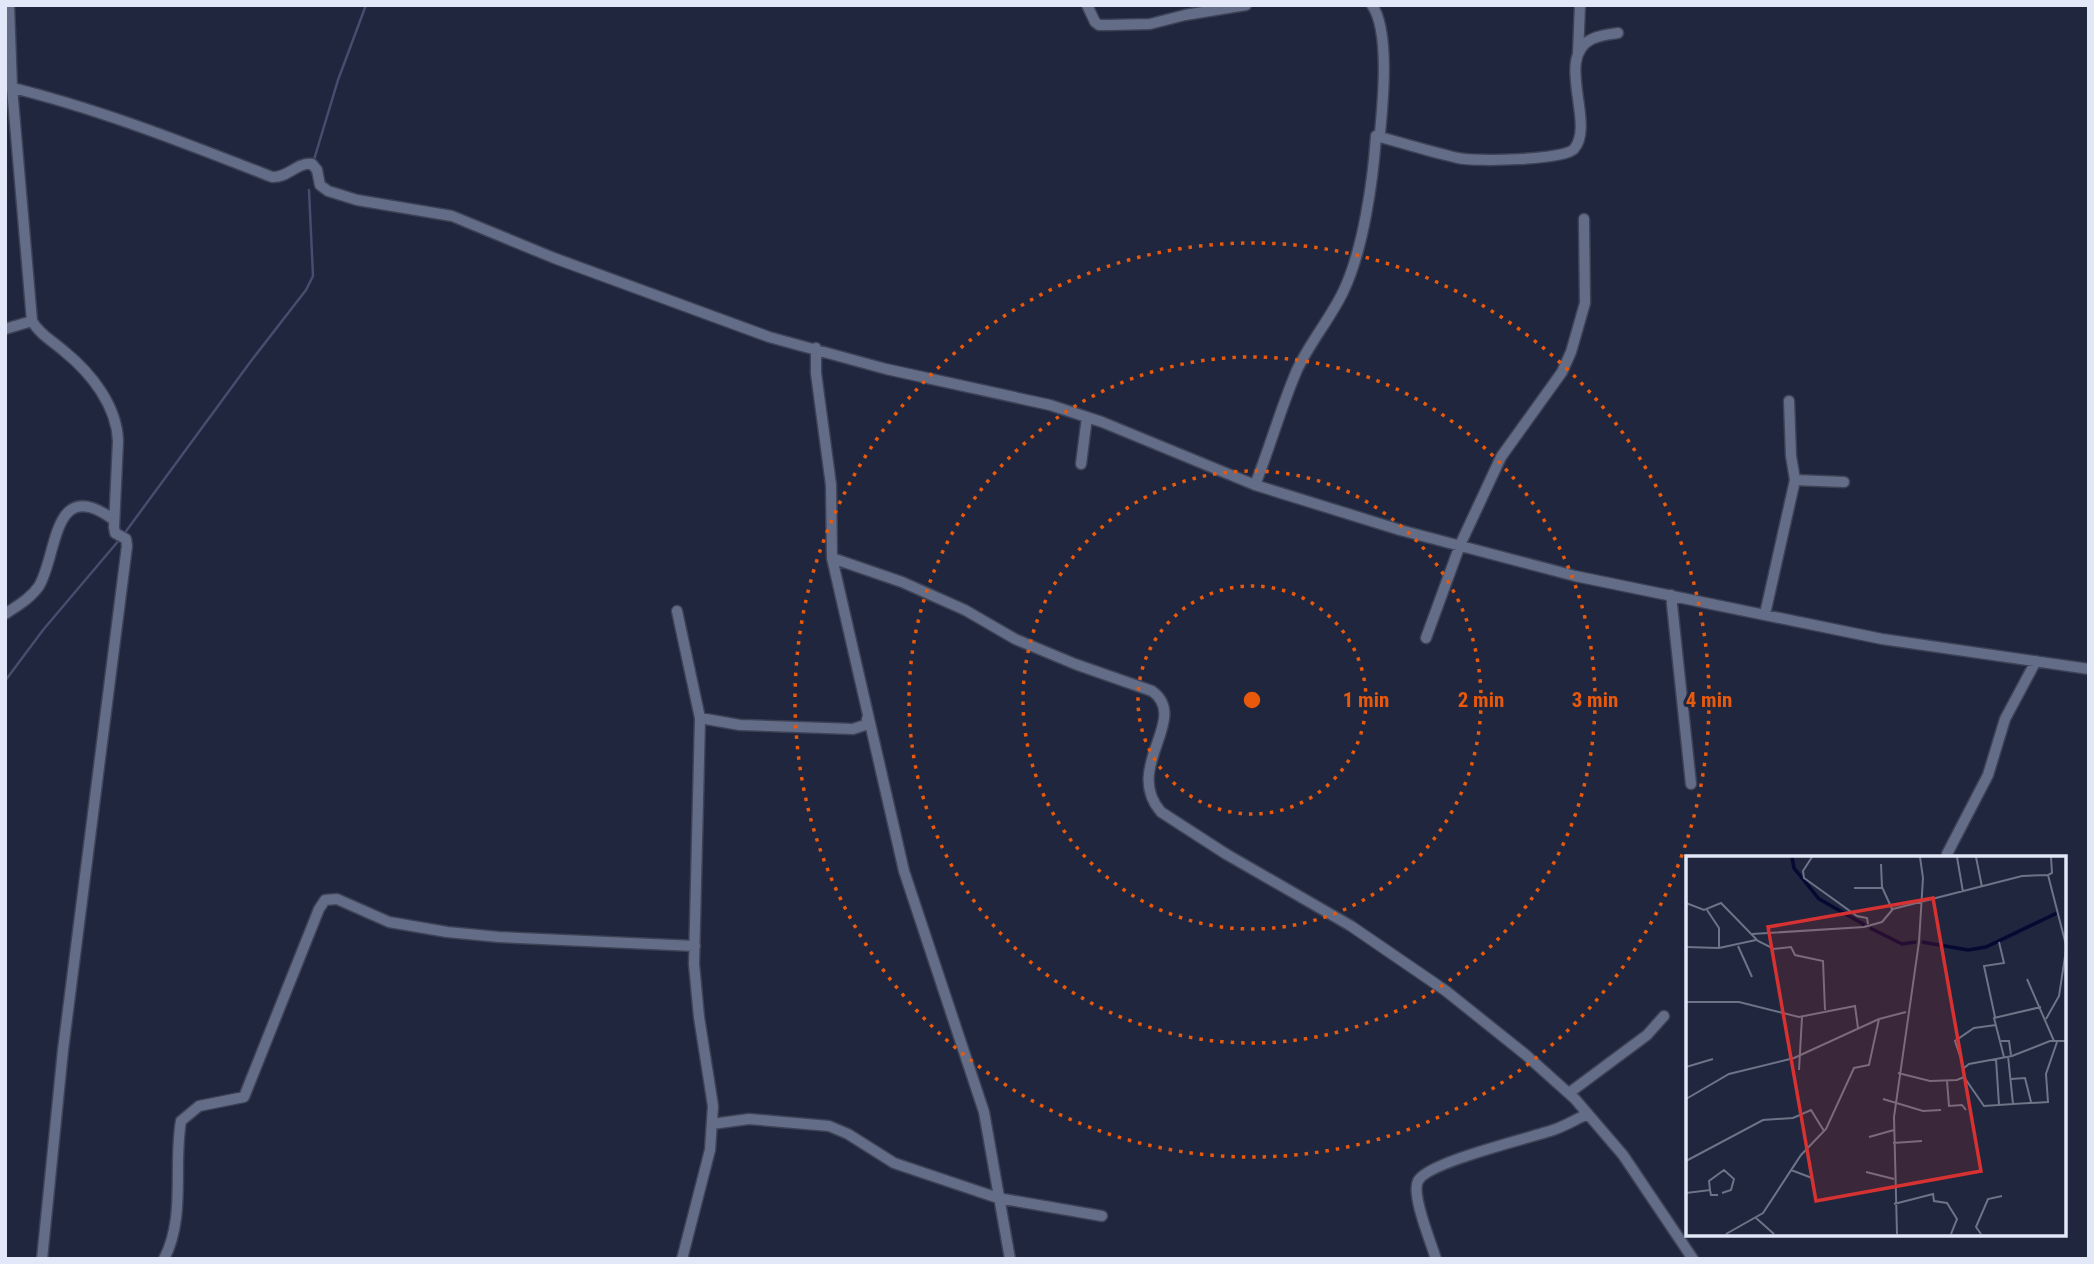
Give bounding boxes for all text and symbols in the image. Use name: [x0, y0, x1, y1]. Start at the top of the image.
centre of rings: [1240, 688, 1264, 712]
text: 1 min: [1343, 688, 1389, 712]
text: 2 min: [1458, 688, 1504, 712]
text: 3 min: [1572, 688, 1618, 712]
text: 4 min: [1686, 688, 1732, 712]
inset map: [1686, 856, 2066, 1236]

